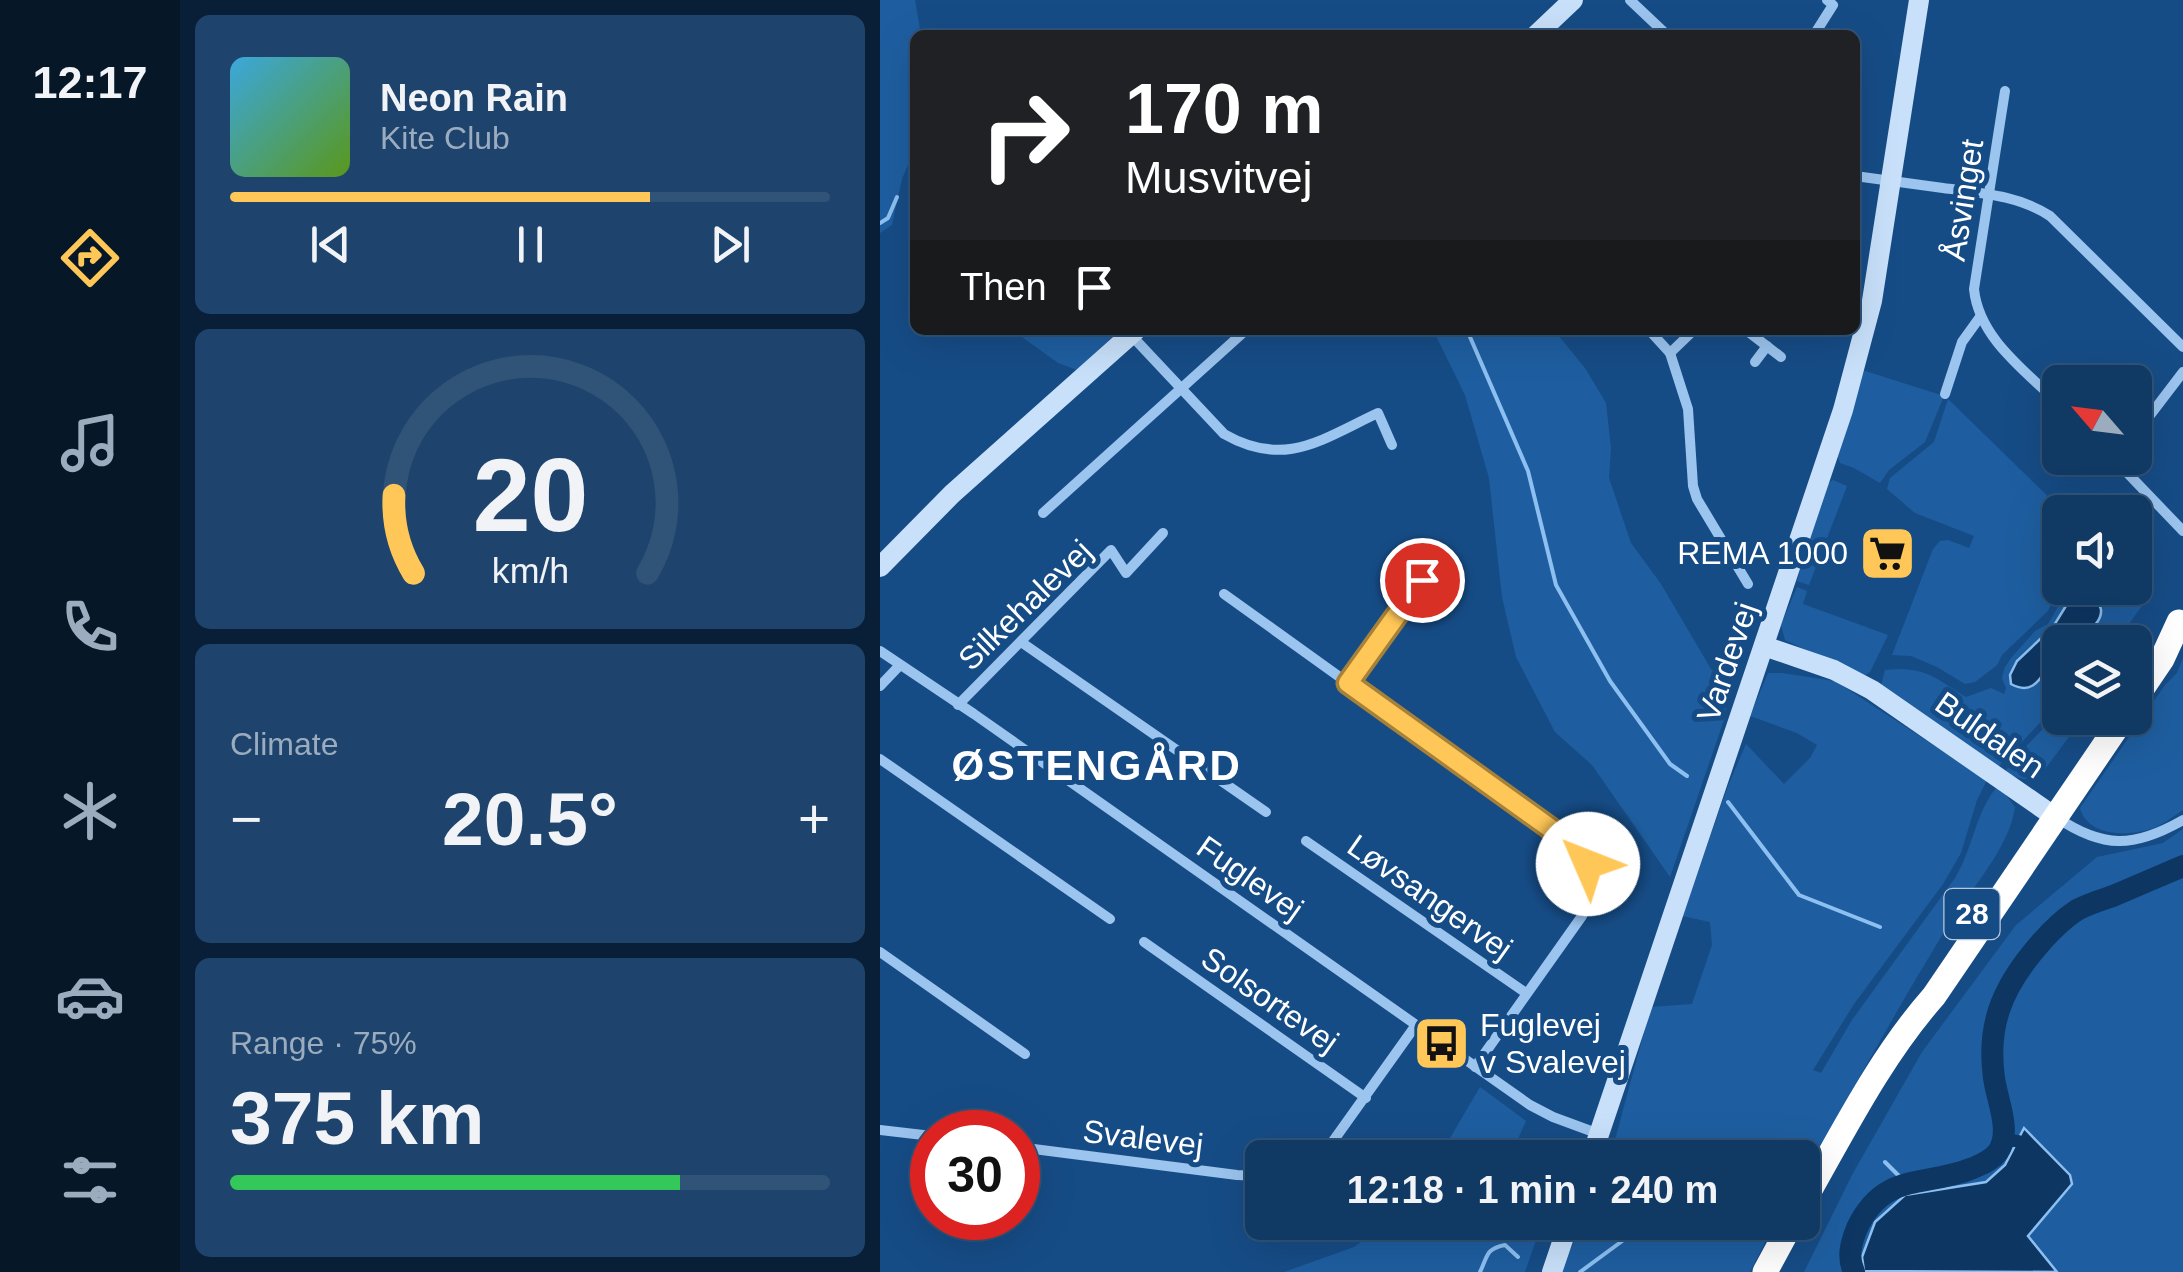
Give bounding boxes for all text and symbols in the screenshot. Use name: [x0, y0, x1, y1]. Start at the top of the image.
text: 12:17: [32, 57, 148, 108]
icon: right: [960, 70, 1090, 200]
text: 170 m: [1125, 70, 1323, 148]
text: Neon Rain: [380, 77, 568, 119]
text: Kite Club: [380, 120, 510, 156]
street label: Åsvinget: [1936, 136, 1990, 263]
text: Musvitvej: [1125, 152, 1313, 203]
icon: previous: [303, 217, 358, 272]
icon: pause: [503, 217, 558, 272]
icon: next: [703, 217, 758, 272]
icon: directions: [55, 223, 125, 293]
icon: arrive: [1067, 260, 1122, 315]
text: Then: [960, 266, 1047, 308]
north arrow: [2042, 365, 2152, 475]
map controls: [2042, 365, 2152, 735]
icon: music: [55, 408, 125, 478]
text: 20: [472, 437, 588, 553]
button: sound: [2042, 495, 2152, 605]
supermarket icon: REMA 1000: [1857, 523, 1917, 583]
street label: Silkehalevej: [951, 533, 1099, 677]
place label: REMA 1000: [1677, 535, 1848, 571]
pin: [1380, 538, 1465, 623]
text: km/h: [491, 551, 569, 591]
icon: arrive: [1395, 553, 1450, 608]
icon: phone: [55, 592, 125, 662]
street label: Vardevej: [1690, 598, 1764, 726]
button: layers: [2042, 625, 2152, 735]
street label: Buldalen: [1929, 685, 2051, 785]
text: Climate: [230, 726, 338, 762]
district label: ØSTENGÅRD: [952, 742, 1242, 789]
icon: climate: [55, 776, 125, 846]
text: 20.5°: [442, 777, 618, 861]
text: −: [230, 788, 262, 850]
text: +: [798, 788, 830, 850]
position arrow: [1536, 812, 1640, 916]
street label: Løvsangervej: [1341, 827, 1519, 967]
street label: Fuglevej: [1190, 829, 1310, 927]
road number: 28: [1944, 889, 2000, 939]
street label: Solsortevej: [1195, 940, 1345, 1060]
icon: car: [55, 961, 125, 1031]
place label: Fuglevej v Svalevej: [1480, 1007, 1626, 1080]
bus stop icon: Fuglevej v Svalevej: [1411, 1013, 1471, 1073]
text: Range · 75%: [230, 1025, 417, 1061]
text: 375 km: [230, 1076, 484, 1160]
speed limit sign: 30: [910, 1110, 1040, 1240]
street label: Svalevej: [1081, 1113, 1205, 1163]
icon: filters: [55, 1145, 125, 1215]
text: 12:18 · 1 min · 240 m: [1347, 1169, 1718, 1211]

